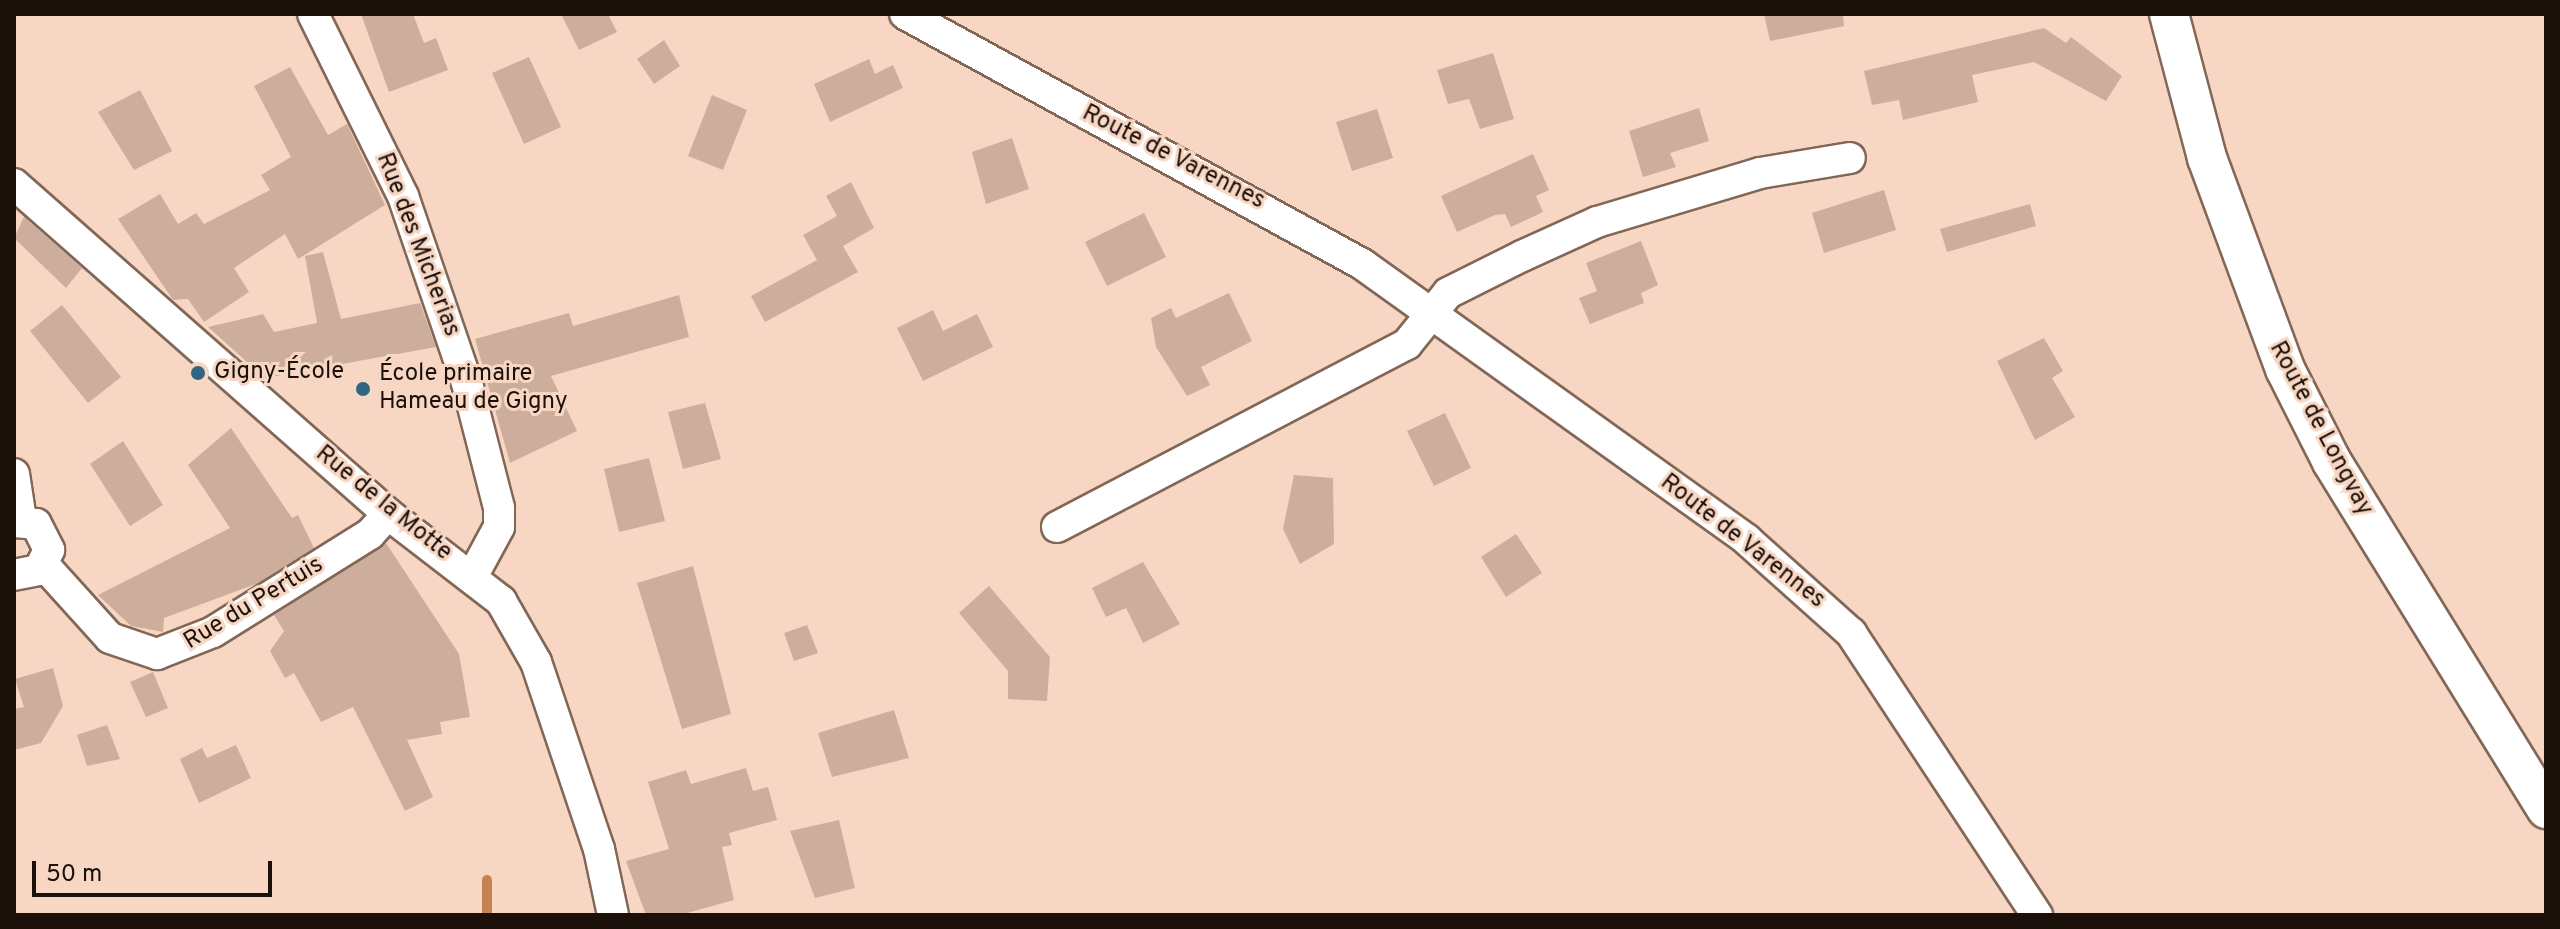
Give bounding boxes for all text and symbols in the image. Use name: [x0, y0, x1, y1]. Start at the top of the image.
street label: Route de Varennes: [1076, 99, 1270, 217]
street label: Rue des Micherias: [369, 149, 465, 341]
street label: Route de Longvay: [2262, 337, 2378, 521]
place label: Gigny-École: [214, 359, 344, 387]
place label: École primaire Hameau de Gigny: [379, 361, 568, 417]
marker: Gigny-École: [189, 364, 207, 382]
marker: École primaire Hameau de Gigny: [354, 380, 372, 398]
street label: Rue de la Motte: [309, 440, 457, 568]
street label: Route de Varennes: [1654, 468, 1830, 616]
street label: Rue du Pertuis: [179, 551, 329, 657]
scale bar: [36, 845, 276, 895]
text: 50 m: [46, 860, 102, 890]

